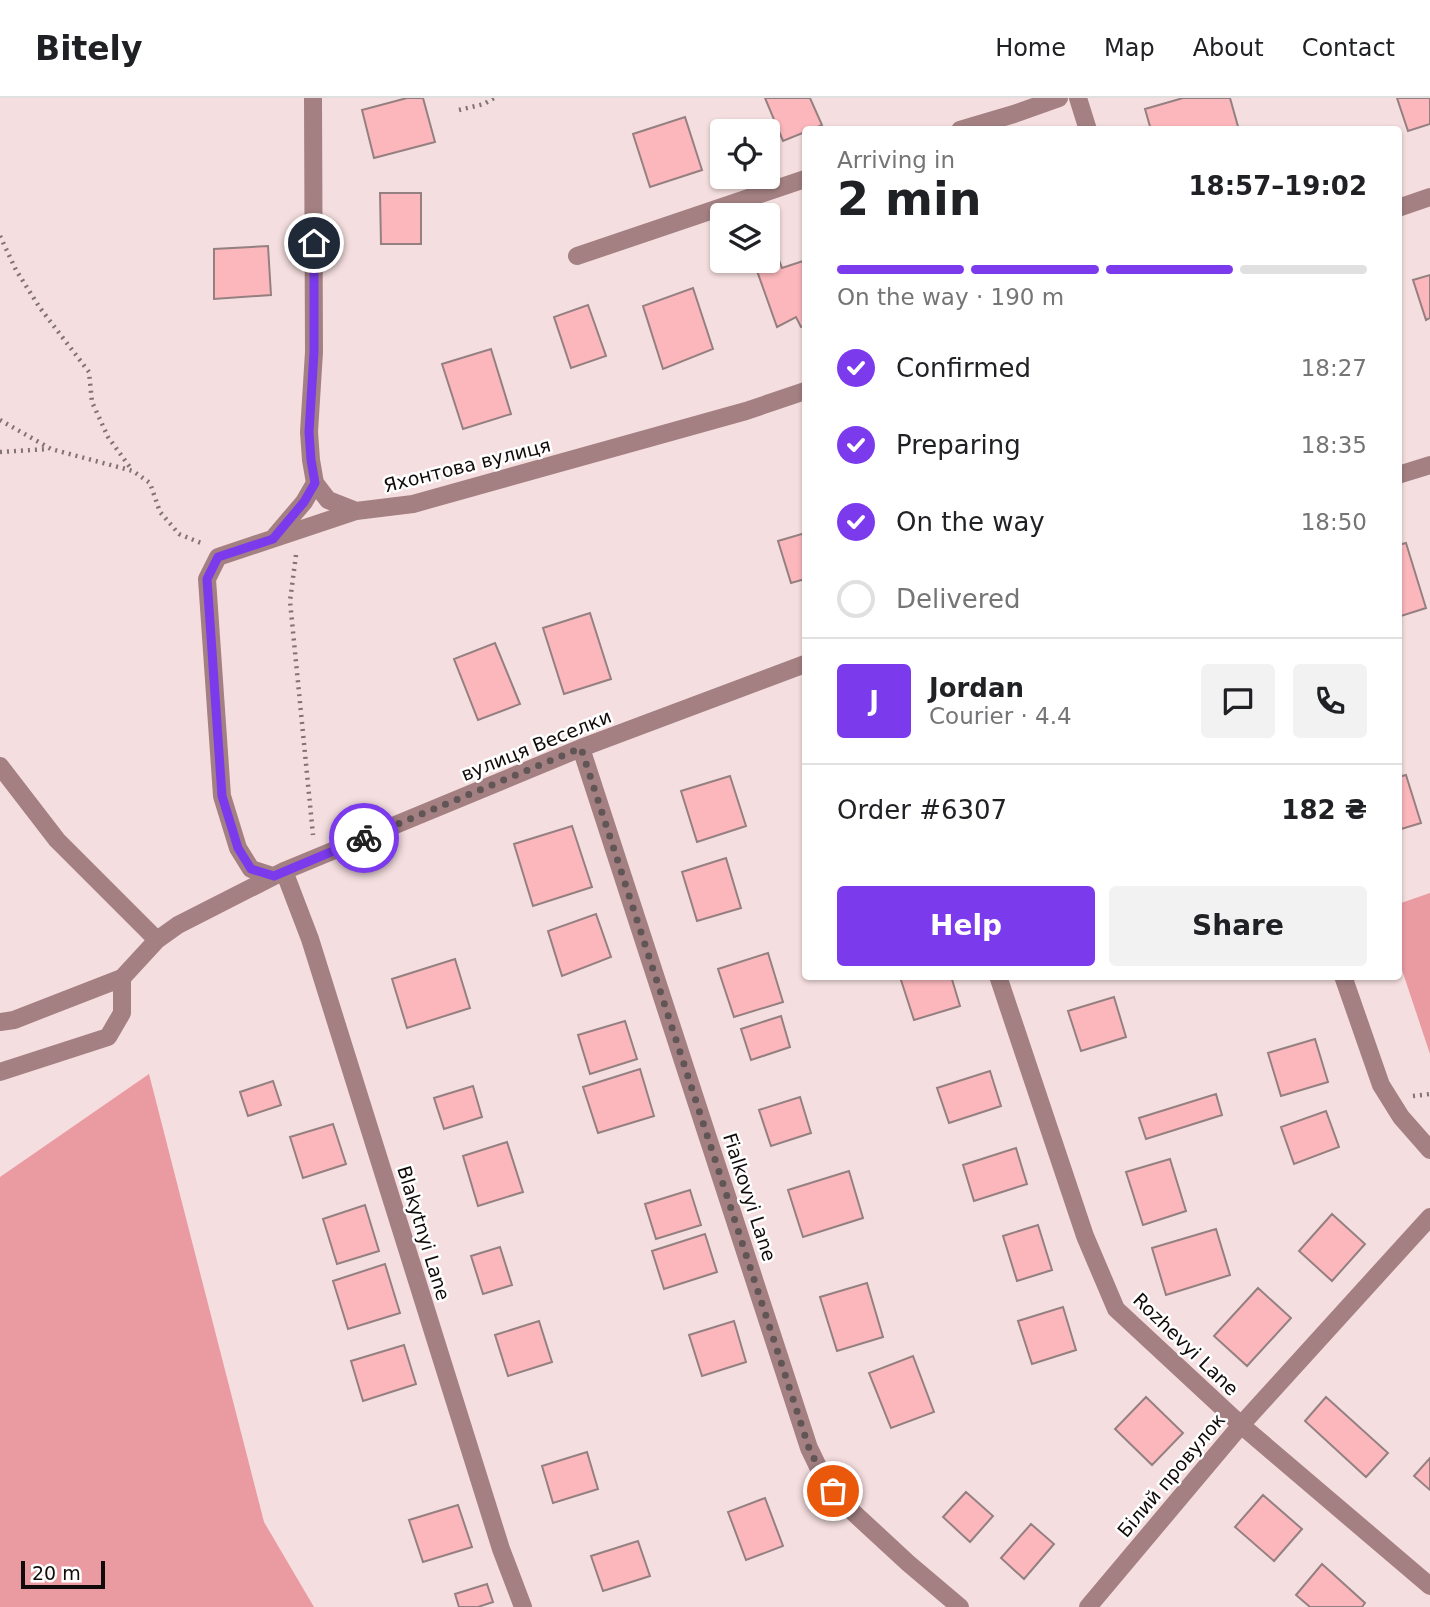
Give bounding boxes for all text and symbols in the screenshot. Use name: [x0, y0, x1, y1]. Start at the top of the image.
text: Bitely: [35, 29, 142, 68]
text: Home: [995, 34, 1066, 62]
text: Map: [1104, 34, 1155, 62]
text: About: [1193, 34, 1264, 62]
text: Contact: [1302, 34, 1395, 62]
map controls: [710, 119, 780, 273]
button: locate: [710, 119, 780, 189]
text: Arriving in: [837, 147, 955, 173]
text: 18:57–19:02: [1188, 171, 1367, 201]
text: 2 min: [837, 172, 981, 226]
button: layers: [710, 203, 780, 273]
pin: [284, 213, 344, 273]
icon: home: [295, 224, 333, 262]
text: On the way · 190 m: [837, 284, 1064, 310]
icon: check: [837, 349, 875, 387]
text: Confirmed: [896, 353, 1031, 383]
text: 18:27: [1301, 355, 1367, 381]
icon: check: [837, 426, 875, 464]
text: Preparing: [896, 430, 1021, 460]
text: 18:35: [1301, 432, 1367, 458]
street label: Яхонтова вулиця: [381, 434, 553, 496]
icon: check: [837, 503, 875, 541]
text: On the way: [896, 507, 1045, 537]
text: 18:50: [1301, 509, 1367, 535]
text: Delivered: [896, 584, 1020, 614]
button: chat: [1201, 664, 1275, 738]
button: phone: [1293, 664, 1367, 738]
text: Jordan: [929, 673, 1024, 703]
text: J: [869, 686, 879, 716]
text: Courier · 4.4: [929, 703, 1072, 729]
street label: вулиця Веселки: [458, 705, 614, 785]
text: Order #6307: [837, 795, 1007, 825]
text: 182 ₴: [1281, 795, 1367, 825]
courier: [329, 803, 399, 873]
icon: bike: [345, 819, 383, 857]
button: Help: [837, 886, 1095, 966]
button: Share: [1109, 886, 1367, 966]
street label: Fialkovyi Lane: [719, 1130, 781, 1264]
street label: Blakytnyi Lane: [393, 1163, 455, 1303]
street label: Rozhevyi Lane: [1129, 1288, 1243, 1400]
street label: Білий провулок: [1113, 1409, 1229, 1541]
pin: [803, 1461, 863, 1521]
icon: bag: [814, 1472, 852, 1510]
scale bar: [21, 1558, 105, 1590]
text: 20 m: [32, 1562, 81, 1584]

